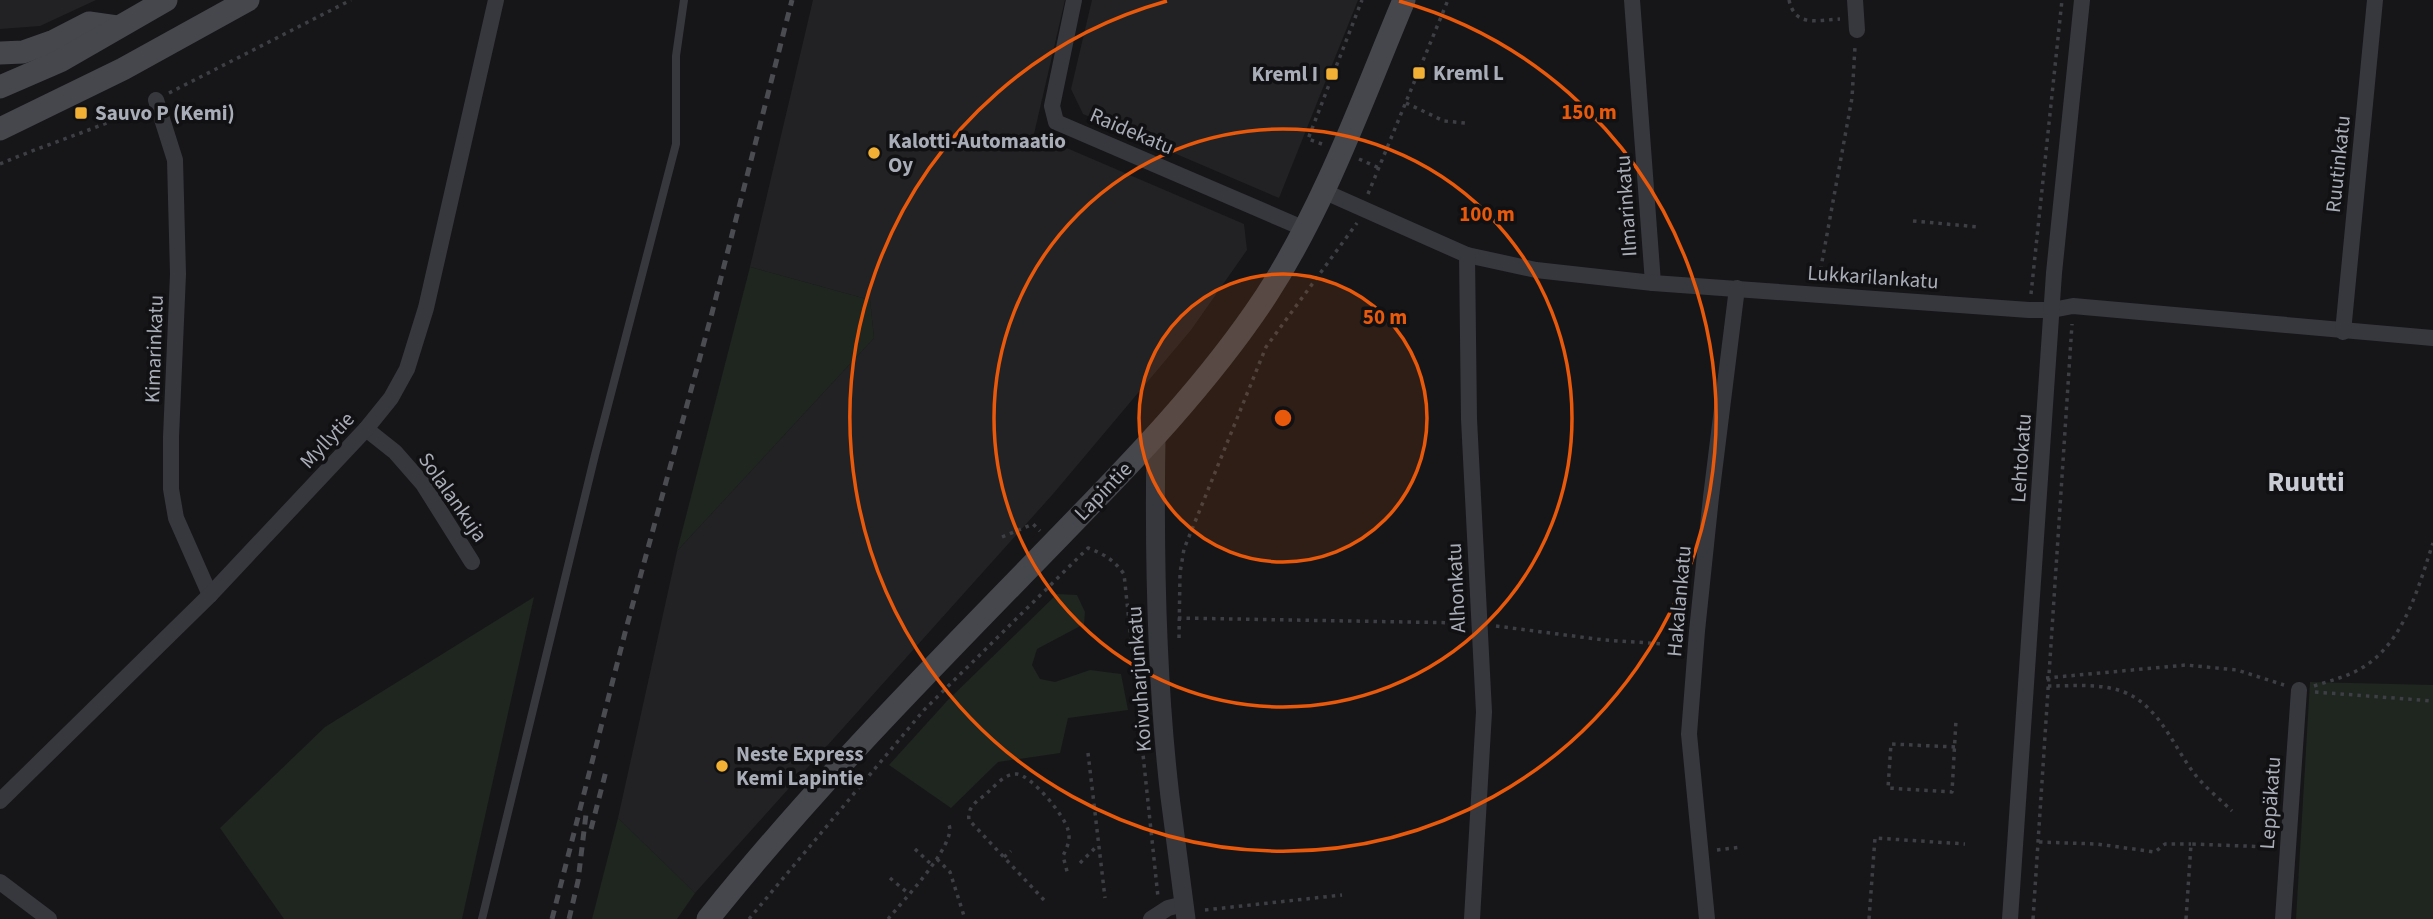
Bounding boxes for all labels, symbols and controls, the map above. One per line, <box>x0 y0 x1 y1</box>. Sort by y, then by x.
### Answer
place label: Kreml L <box>1433 58 1504 88</box>
place label: Kreml I <box>1252 59 1318 89</box>
marker: Kreml L <box>1411 65 1427 81</box>
marker: Kreml I <box>1324 66 1340 82</box>
text: 150 m <box>1561 97 1617 127</box>
place label: Sauvo P (Kemi) <box>95 98 235 128</box>
street label: Raidekatu <box>1085 100 1179 162</box>
marker: Sauvo P (Kemi) <box>73 105 89 121</box>
street label: Ruutinkatu <box>2318 114 2358 214</box>
place label: Kalotti-Automaatio Oy <box>888 126 1066 180</box>
marker: Kalotti-Automaatio Oy <box>866 145 882 161</box>
street label: Ilmarinkatu <box>1607 154 1645 258</box>
text: 100 m <box>1459 199 1515 229</box>
street label: Lukkarilankatu <box>1806 257 1940 297</box>
street label: Kimarinkatu <box>137 294 171 404</box>
text: 50 m <box>1363 302 1407 332</box>
street label: Myllytie <box>293 405 361 475</box>
centre of rings <box>1271 406 1295 430</box>
street label: Lehtokatu <box>2003 413 2039 503</box>
street label: Solalankuja <box>411 446 495 548</box>
street label: Lapintie <box>1067 455 1139 527</box>
district label: Ruutti <box>2267 462 2345 502</box>
street label: Alhonkatu <box>1439 542 1473 634</box>
street label: Hakalankatu <box>1659 544 1699 658</box>
street label: Koivuharjunkatu <box>1119 605 1159 753</box>
place label: Neste Express Kemi Lapintie <box>736 739 864 793</box>
street label: Leppäkatu <box>2252 756 2288 850</box>
marker: Neste Express Kemi Lapintie <box>714 758 730 774</box>

